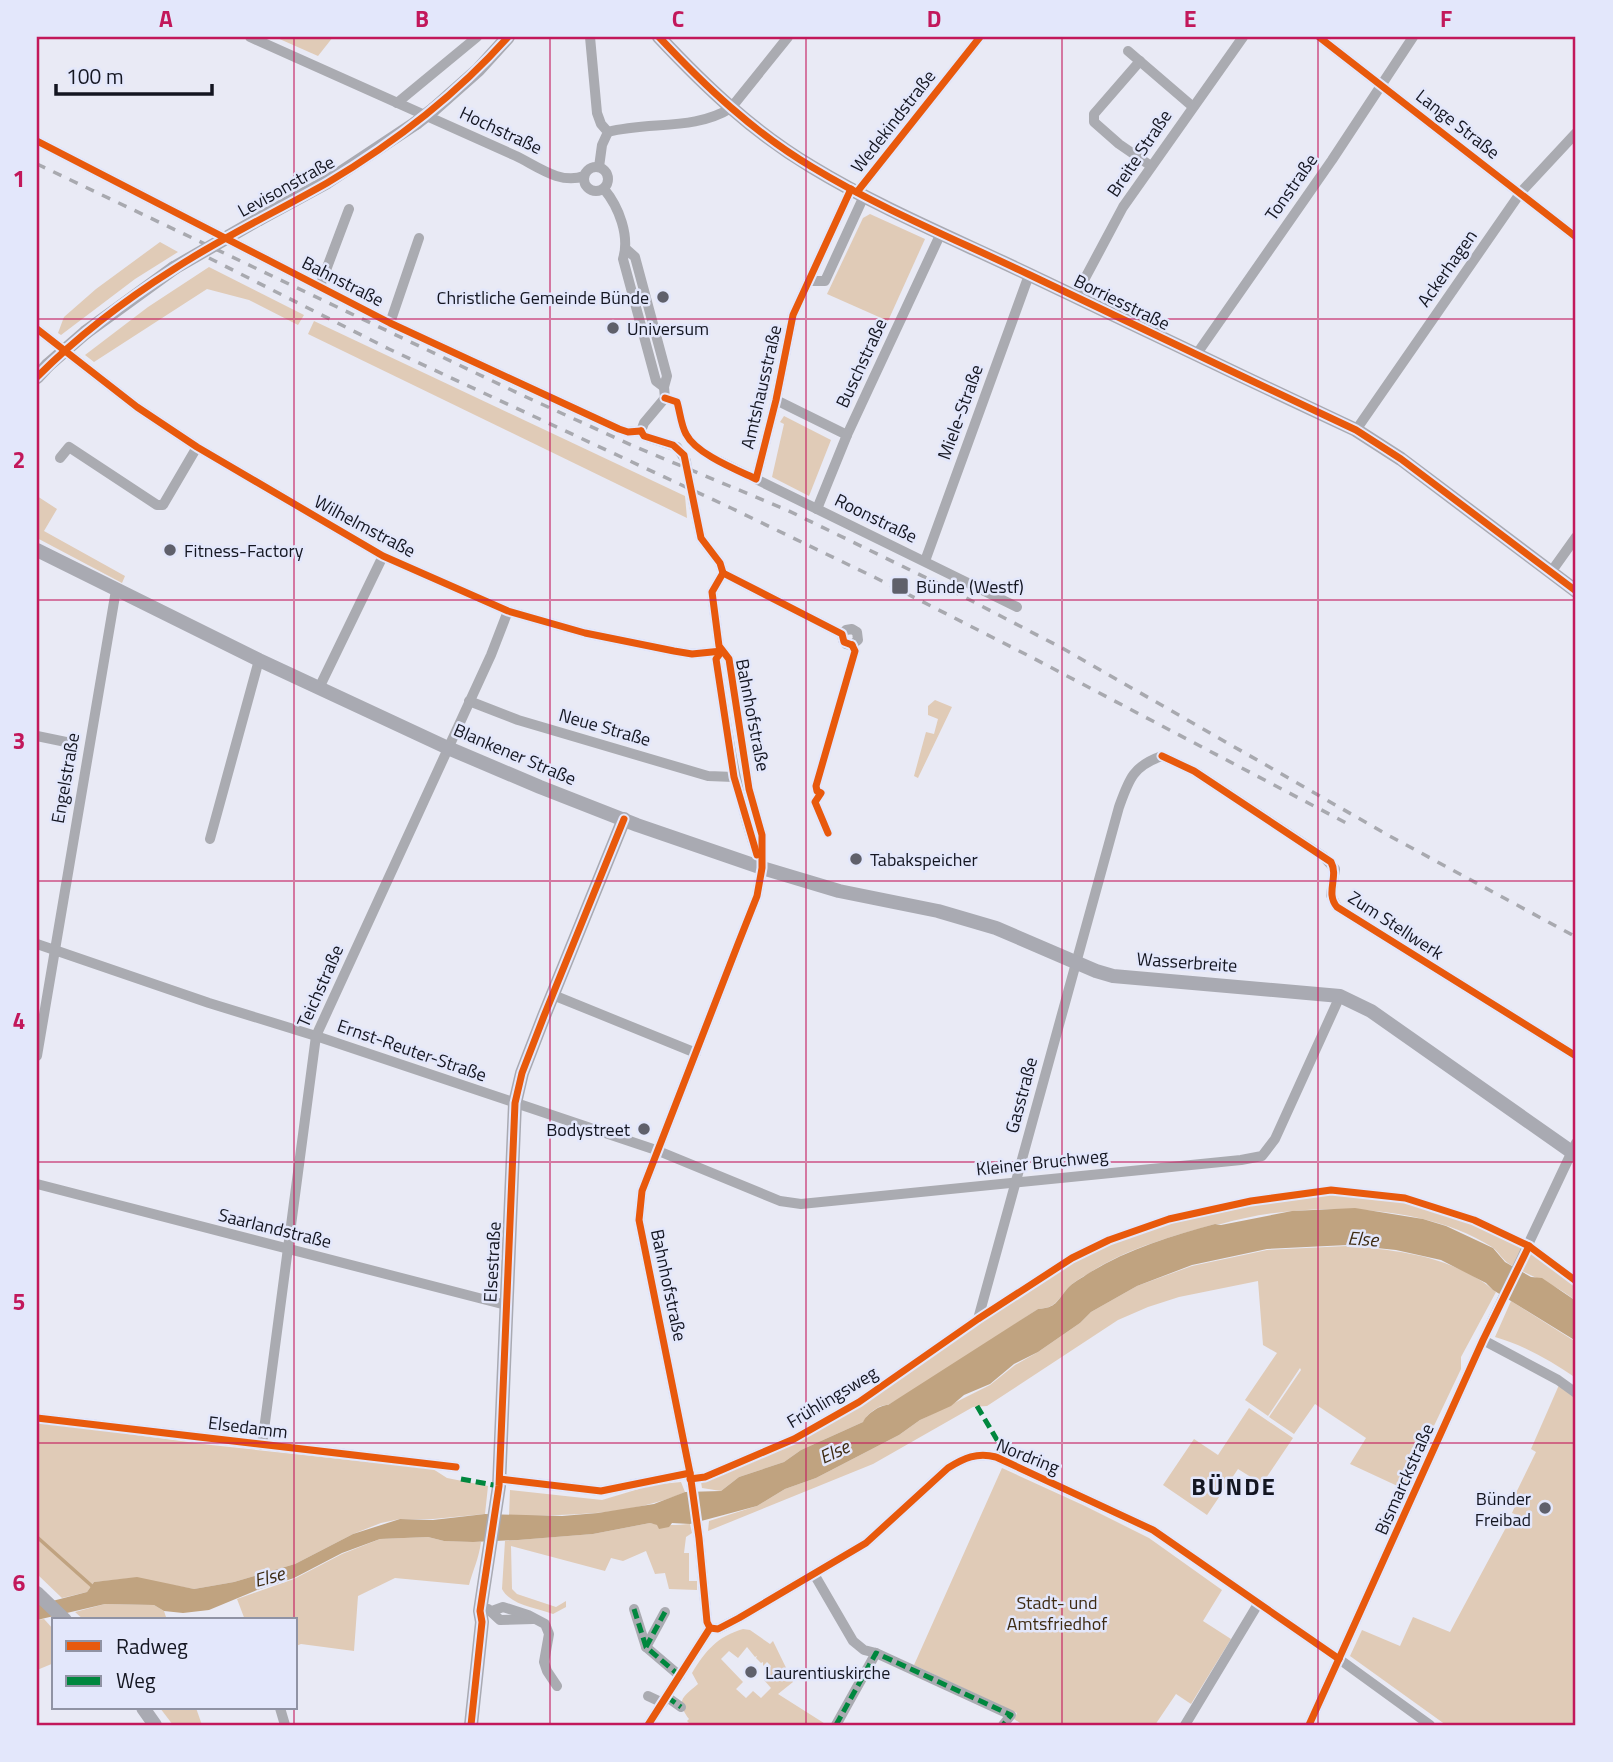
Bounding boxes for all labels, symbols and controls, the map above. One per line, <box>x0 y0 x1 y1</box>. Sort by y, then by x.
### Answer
text: A <box>159 1 173 36</box>
text: B <box>415 1 429 36</box>
text: C <box>672 1 684 36</box>
text: D <box>927 1 941 36</box>
text: E <box>1184 1 1196 36</box>
text: F <box>1440 1 1452 36</box>
scale bar <box>56 52 212 96</box>
text: 100 m <box>66 60 123 92</box>
street label: Wedekindstraße <box>844 64 942 178</box>
street label: Lange Straße <box>1410 83 1506 165</box>
street label: Hochstraße <box>455 99 547 161</box>
street label: Breite Straße <box>1100 104 1178 202</box>
street label: Levisonstraße <box>233 148 339 224</box>
street label: Tonstraße <box>1258 148 1324 226</box>
text: 1 <box>13 161 25 196</box>
street label: Ackerhagen <box>1410 224 1484 312</box>
street label: Bahnstraße <box>297 249 389 313</box>
street label: Borriesstraße <box>1069 267 1175 337</box>
place label: Christliche Gemeinde Bünde <box>437 284 649 311</box>
marker: Christliche Gemeinde Bünde <box>655 289 671 305</box>
street label: Buschstraße <box>829 314 893 412</box>
place label: Universum <box>627 315 709 342</box>
marker: Universum <box>605 320 621 336</box>
street label: Amtshausstraße <box>734 322 788 452</box>
street label: Miele-Straße <box>930 361 990 463</box>
text: 2 <box>13 442 25 477</box>
street label: Roonstraße <box>830 486 922 550</box>
street label: Wilhelmstraße <box>309 488 421 564</box>
place label: Fitness-Factory <box>184 537 304 564</box>
marker: Fitness-Factory <box>162 542 178 558</box>
place label: Bünde (Westf) <box>916 573 1024 600</box>
marker: Bünde (Westf) <box>890 576 910 596</box>
street label: Bahnhofstraße <box>729 657 777 773</box>
street label: Neue Straße <box>556 701 654 753</box>
street label: Blankener Straße <box>449 716 581 792</box>
text: 3 <box>13 723 25 758</box>
street label: Engelstraße <box>44 731 86 825</box>
place label: Tabakspeicher <box>870 846 978 873</box>
marker: Tabakspeicher <box>848 851 864 867</box>
street label: Zum Stellwerk <box>1343 884 1449 966</box>
street label: Teichstraße <box>290 940 350 1032</box>
street label: Wasserbreite <box>1136 945 1238 979</box>
text: 4 <box>13 1003 25 1038</box>
street label: Ernst-Reuter-Straße <box>334 1012 490 1088</box>
street label: Gasstraße <box>998 1054 1044 1136</box>
place label: Bodystreet <box>546 1116 631 1143</box>
marker: Bodystreet <box>636 1121 652 1137</box>
street label: Kleiner Bruchweg <box>975 1142 1109 1182</box>
street label: Saarlandstraße <box>216 1201 334 1255</box>
street label: Elsestraße <box>476 1221 508 1303</box>
water label: Else <box>1347 1222 1380 1254</box>
street label: Bahnhofstraße <box>644 1226 694 1344</box>
text: 5 <box>13 1284 25 1319</box>
street label: Frühlingsweg <box>781 1359 883 1435</box>
street label: Elsedamm <box>207 1409 289 1445</box>
street label: Bismarckstraße <box>1367 1419 1441 1539</box>
water label: Else <box>814 1431 855 1471</box>
street label: Nordring <box>992 1431 1064 1481</box>
district label: BÜNDE <box>1191 1468 1277 1504</box>
place label: Bünder Freibad <box>1475 1485 1531 1533</box>
marker: Bünder Freibad <box>1537 1500 1553 1516</box>
water label: Else <box>250 1558 289 1594</box>
text: 6 <box>13 1565 26 1600</box>
park label: Stadt- und Amtsfriedhof <box>1007 1589 1107 1637</box>
legend <box>52 1618 298 1710</box>
text: Radweg <box>116 1630 188 1662</box>
place label: Laurentiuskirche <box>765 1659 890 1686</box>
text: Weg <box>116 1664 156 1696</box>
marker: Laurentiuskirche <box>743 1664 759 1680</box>

